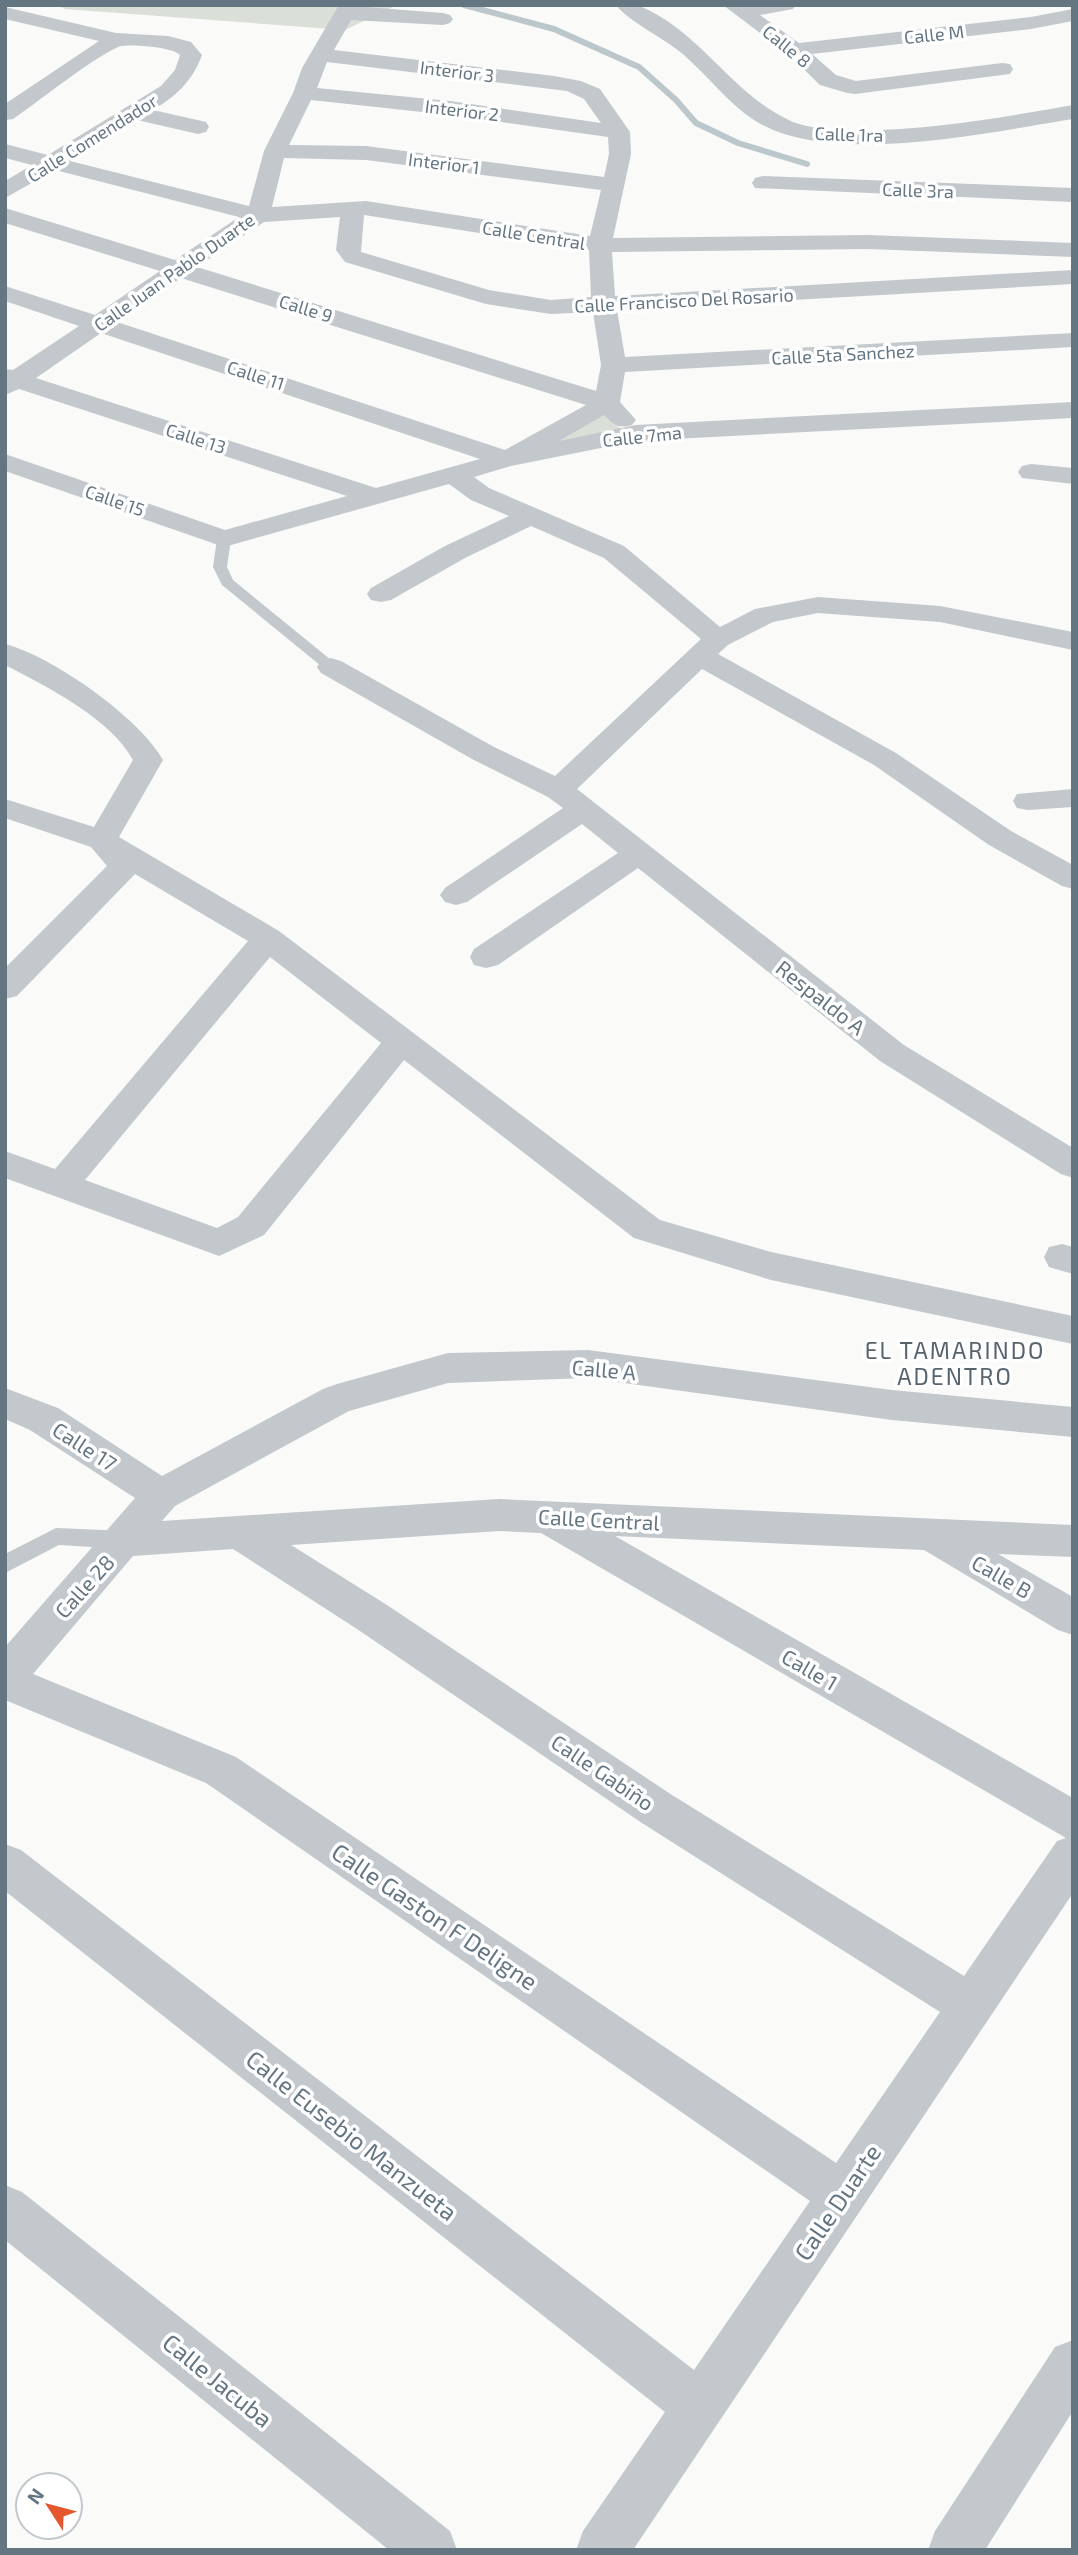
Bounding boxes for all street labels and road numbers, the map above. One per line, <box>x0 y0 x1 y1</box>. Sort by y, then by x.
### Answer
street label: Calle 8 <box>759 20 815 72</box>
street label: Calle M <box>903 20 965 48</box>
street label: Interior 3 <box>419 56 495 86</box>
street label: Calle Comendador <box>23 89 161 187</box>
street label: Interior 2 <box>424 95 500 125</box>
street label: Calle 1ra <box>814 122 884 146</box>
street label: Interior 1 <box>407 148 481 178</box>
street label: Calle 3ra <box>882 178 954 202</box>
street label: Calle Juan Pablo Duarte <box>89 208 259 336</box>
street label: Calle Central <box>481 216 588 254</box>
street label: Calle Francisco Del Rosario <box>574 283 794 317</box>
street label: Calle 9 <box>277 289 335 327</box>
street label: Calle 5ta Sanchez <box>771 339 915 369</box>
street label: Calle 11 <box>225 355 287 395</box>
street label: Calle 13 <box>163 418 229 458</box>
street label: Calle 7ma <box>601 421 683 451</box>
street label: Calle 15 <box>82 480 148 520</box>
street label: Respaldo A <box>772 955 870 1039</box>
street label: Calle A <box>571 1354 637 1384</box>
street label: Calle 17 <box>48 1416 122 1476</box>
street label: Calle Central <box>538 1503 661 1535</box>
street label: Calle 28 <box>49 1549 119 1623</box>
street label: Calle B <box>968 1549 1036 1603</box>
street label: Calle 1 <box>778 1643 842 1695</box>
street label: Calle Gabiño <box>547 1729 659 1815</box>
street label: Calle Gaston F Deligne <box>327 1836 543 1996</box>
street label: Calle Eusebio Manzueta <box>241 2044 463 2226</box>
street label: Calle Duarte <box>788 2138 886 2266</box>
street label: Calle Jacuba <box>157 2327 279 2433</box>

